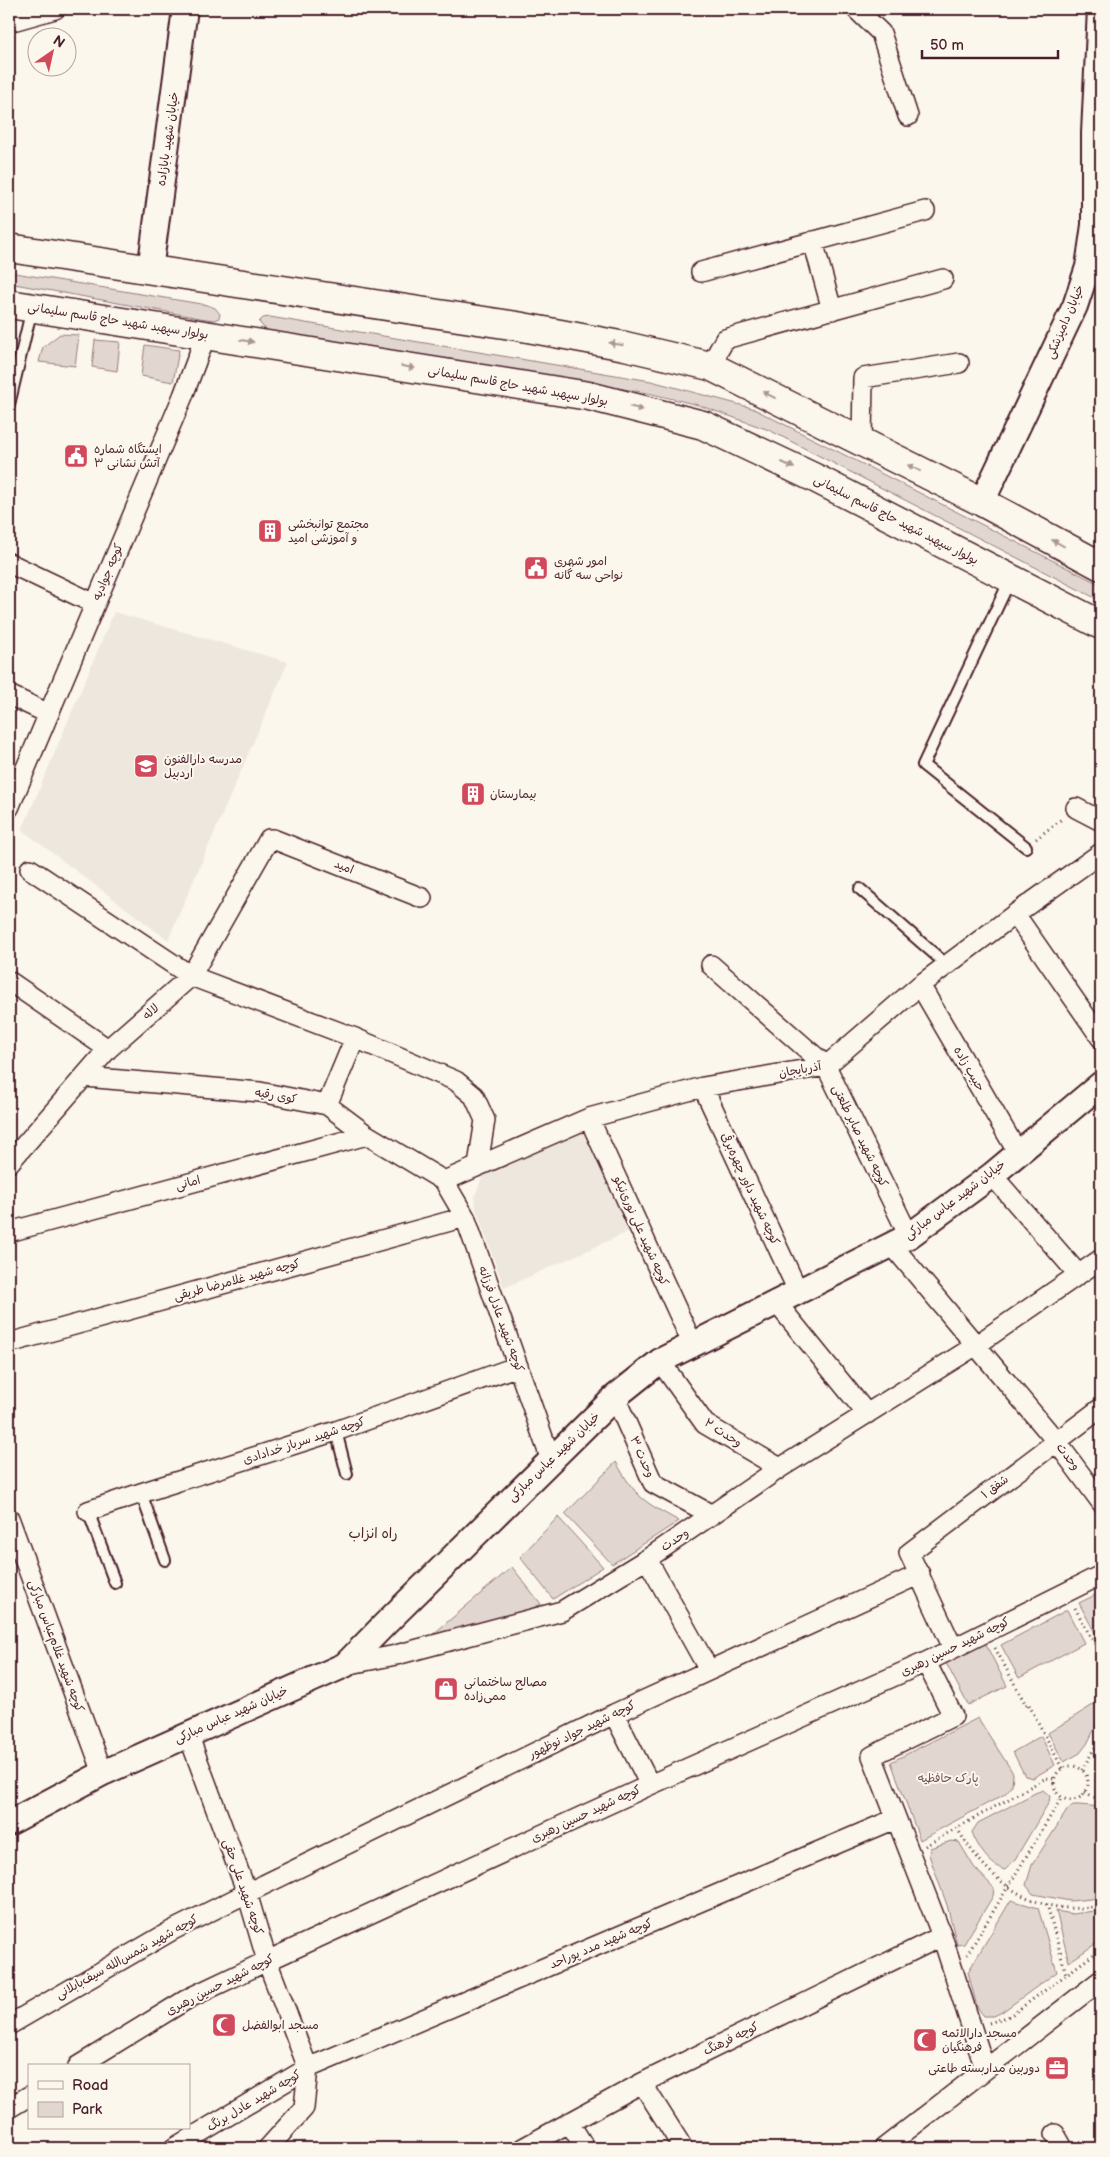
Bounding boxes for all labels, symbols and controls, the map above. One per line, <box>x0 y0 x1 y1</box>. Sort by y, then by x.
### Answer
north arrow <box>28 28 78 78</box>
scale bar <box>922 28 1059 60</box>
text: N <box>50 32 68 52</box>
text: 50 m <box>930 36 964 55</box>
street label: خیابان شهید بابازاده <box>154 91 182 187</box>
street label: خیابان دامپزشکی <box>1043 283 1087 361</box>
street label: بولوار سپهبد شهید حاج قاسم سلیمانی <box>26 299 209 344</box>
one-way arrow <box>239 338 255 346</box>
one-way arrow <box>607 340 623 348</box>
one-way arrow <box>400 363 416 371</box>
street label: بولوار سپهبد شهید حاج قاسم سلیمانی <box>427 363 609 410</box>
one-way arrow <box>761 391 776 400</box>
one-way arrow <box>629 404 644 412</box>
place label: ایستگاه شماره ۳ آتش نشانی <box>94 442 162 471</box>
public building icon: ایستگاه شماره ۳ آتش نشانی <box>63 443 89 469</box>
one-way arrow <box>780 461 795 469</box>
one-way arrow <box>907 464 921 472</box>
street label: بولوار سپهبد شهید حاج قاسم سلیمانی <box>811 472 981 569</box>
place label: مجتمع توانبخشی و آموزشی امید <box>288 517 369 546</box>
building icon: مجتمع توانبخشی و آموزشی امید <box>257 518 283 544</box>
one-way arrow <box>1051 539 1065 547</box>
street label: کوچه جوادیه <box>89 541 127 603</box>
place label: امور شهری نواحی سه گانه <box>554 554 624 583</box>
public building icon: امور شهری نواحی سه گانه <box>523 555 549 581</box>
place label: مدرسه دارالفنون اردبیل <box>164 752 242 781</box>
school or university icon: مدرسه دارالفنون اردبیل <box>133 753 159 779</box>
building icon: بیمارستان <box>460 781 486 807</box>
place label: بیمارستان <box>490 787 537 802</box>
street label: امید <box>332 856 356 878</box>
street label: لاله <box>140 1001 162 1023</box>
street label: حبیب زاده <box>950 1044 988 1094</box>
street label: آذربایجان <box>778 1059 823 1081</box>
street label: کوچه شهید صابر طلعتی <box>829 1082 891 1190</box>
street label: کوی رقیه <box>254 1085 298 1107</box>
street label: کوچه شهید داور چهره‌برقی <box>717 1130 783 1248</box>
street label: خیابان شهید عباس مبارکی <box>902 1157 1008 1243</box>
street label: امانی <box>174 1172 202 1193</box>
street label: کوچه شهید علی نوری‌نیکو <box>610 1173 672 1288</box>
street label: کوچه شهید غلامرضا طریقی <box>172 1256 302 1304</box>
street label: کوچه شهید عادل فرزانه <box>475 1264 527 1374</box>
street label: خیابان شهید عباس مبارکی <box>505 1409 603 1505</box>
street label: کوچه شهید سرباز خدادادی <box>241 1414 367 1468</box>
street label: وحدت ۲ <box>701 1415 745 1451</box>
street label: وحدت ۳ <box>626 1434 658 1480</box>
street label: وحدت <box>1053 1440 1083 1474</box>
street label: شفق ۱ <box>978 1472 1012 1502</box>
district label: راه انزاب <box>349 1525 397 1542</box>
street label: وحدت <box>658 1525 692 1555</box>
street label: کوچه شهید غلام‌عباس مبارکی <box>24 1578 87 1715</box>
street label: کوچه شهید حسین رهبری <box>898 1614 1012 1680</box>
place label: مصالح ساختمانی ممی‌زاده <box>464 1675 547 1704</box>
shop icon: مصالح ساختمانی ممی‌زاده <box>433 1676 459 1702</box>
street label: خیابان شهید عباس مبارکی <box>172 1683 290 1747</box>
street label: کوچه شهید جواد نوظهور <box>525 1698 638 1763</box>
park label: پارک حافظیه <box>918 1771 978 1786</box>
street label: کوچه شهید حسین رهبری <box>529 1782 643 1846</box>
street label: کوچه شهید علی حقی <box>220 1837 266 1937</box>
street label: کوچه شهید شمس‌الله سیف‌بابلانی <box>53 1912 201 2002</box>
street label: کوچه شهید مدد پوراحد <box>547 1916 655 1972</box>
street label: کوچه شهید حسین رهبری <box>163 1951 277 2019</box>
mosque icon: مسجد ابوالفضل <box>211 2012 237 2038</box>
place label: مسجد ابوالفضل <box>242 2018 319 2033</box>
street label: کوچه فرهنگ <box>701 2019 761 2059</box>
place label: مسجد دارالائمه فرهنگیان <box>942 2026 1017 2055</box>
mosque icon: مسجد دارالائمه فرهنگیان <box>912 2027 938 2053</box>
office icon: دوربین مداربسته طاعتی <box>1044 2055 1070 2081</box>
place label: دوربین مداربسته طاعتی <box>928 2061 1040 2076</box>
legend <box>28 2064 190 2130</box>
street label: کوچه شهید عادل برنگ <box>204 2067 304 2135</box>
text: Road <box>72 2076 108 2095</box>
text: Park <box>72 2100 103 2119</box>

